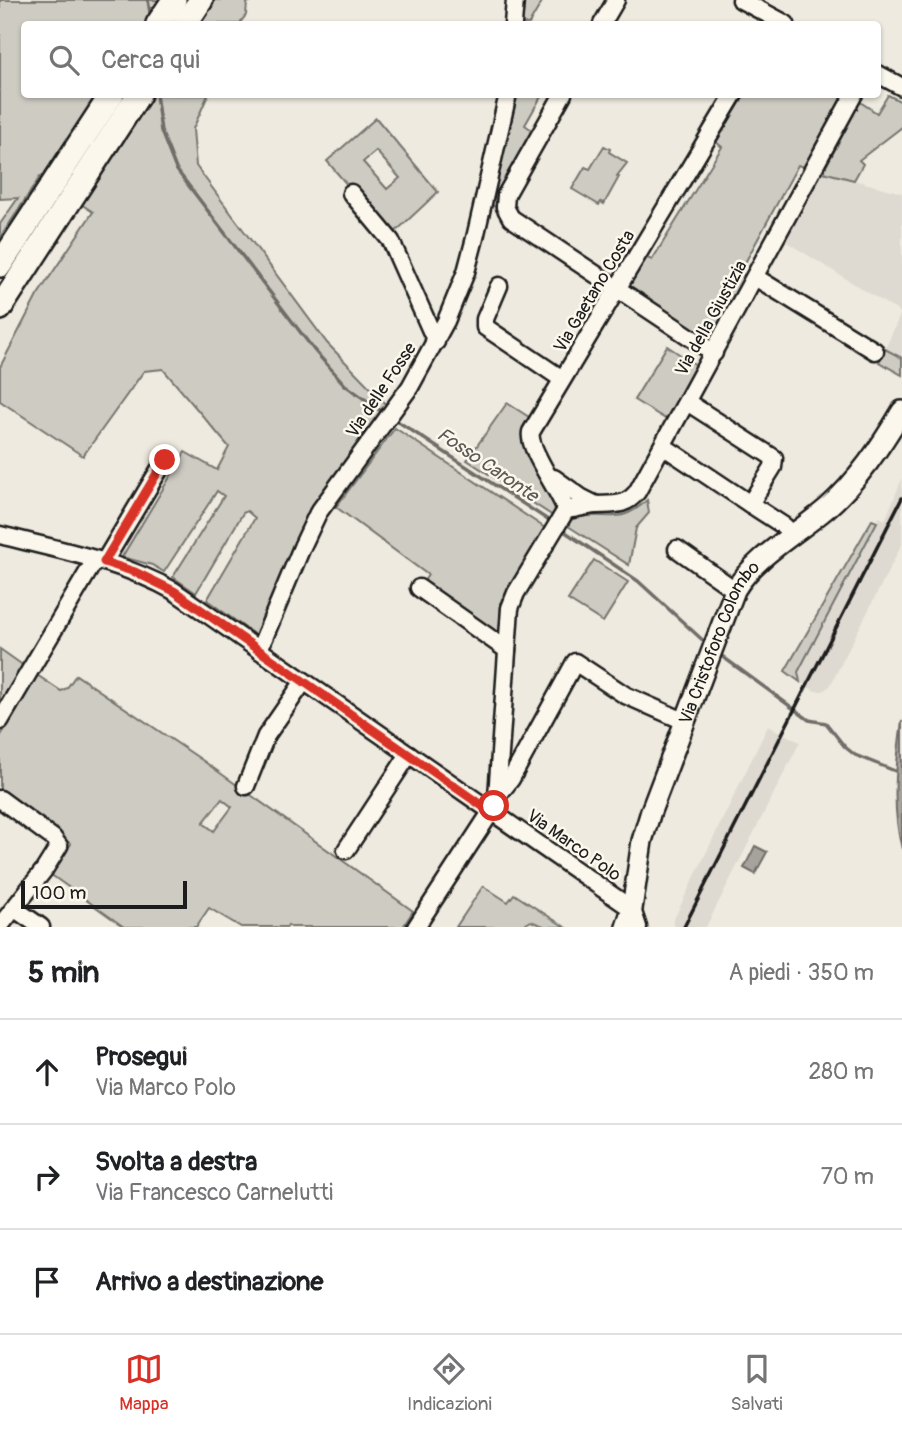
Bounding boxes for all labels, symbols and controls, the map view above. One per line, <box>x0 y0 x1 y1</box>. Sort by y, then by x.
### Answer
search box <box>21 21 881 98</box>
icon: search <box>45 41 83 79</box>
text: Cerca qui <box>101 44 200 76</box>
street label: Via Gaetano Costa <box>549 226 640 357</box>
street label: Via della Giustizia <box>670 256 753 380</box>
street label: Via delle Fosse <box>341 338 422 442</box>
water label: Fosso Caronte <box>432 422 544 508</box>
route end <box>149 444 180 475</box>
street label: Via Cristoforo Colombo <box>674 556 765 728</box>
route start <box>478 790 509 821</box>
street label: Via Marco Polo <box>522 804 626 887</box>
scale bar <box>21 878 187 910</box>
text: 100 m <box>32 881 86 905</box>
text: 5 min <box>28 954 99 991</box>
text: A piedi · 350 m <box>729 958 874 987</box>
text: Prosegui <box>95 1041 187 1073</box>
icon: ahead <box>28 1053 66 1091</box>
text: 280 m <box>808 1057 874 1086</box>
text: Via Marco Polo <box>95 1073 236 1102</box>
text: Svolta a destra <box>95 1146 257 1178</box>
icon: right <box>28 1158 66 1196</box>
text: 70 m <box>821 1162 874 1191</box>
text: Via Francesco Carnelutti <box>95 1178 333 1207</box>
icon: arrive <box>28 1263 66 1301</box>
text: Arrivo a destinazione <box>95 1266 323 1298</box>
tab: Mappa <box>119 1350 169 1416</box>
tab: Indicazioni <box>407 1350 492 1416</box>
tab: Salvati <box>730 1350 783 1416</box>

